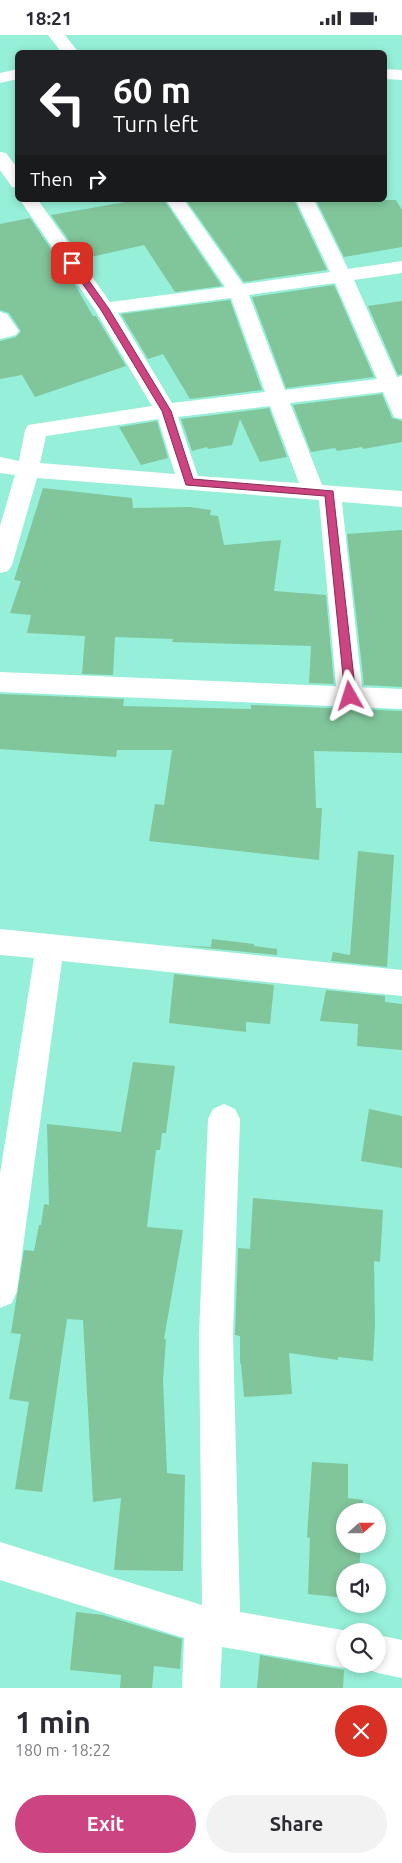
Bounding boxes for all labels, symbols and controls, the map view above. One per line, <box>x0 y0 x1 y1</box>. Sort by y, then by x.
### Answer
text: 18:21 <box>25 7 73 29</box>
icon: left <box>30 70 95 135</box>
text: 60 m <box>113 70 191 110</box>
text: Turn left <box>113 111 198 136</box>
icon: right <box>83 165 111 193</box>
text: Then <box>30 168 73 190</box>
pin <box>51 242 93 284</box>
icon: arrive <box>58 249 86 277</box>
position arrow <box>323 669 375 721</box>
north arrow <box>336 1503 386 1553</box>
map controls <box>336 1503 386 1673</box>
button: sound <box>336 1563 386 1613</box>
button: search <box>336 1623 386 1673</box>
text: 1 min <box>15 1705 91 1739</box>
button: close <box>335 1705 387 1757</box>
text: 180 m · 18:22 <box>15 1741 111 1759</box>
button: Exit <box>15 1795 196 1853</box>
button: Share <box>206 1795 387 1853</box>

